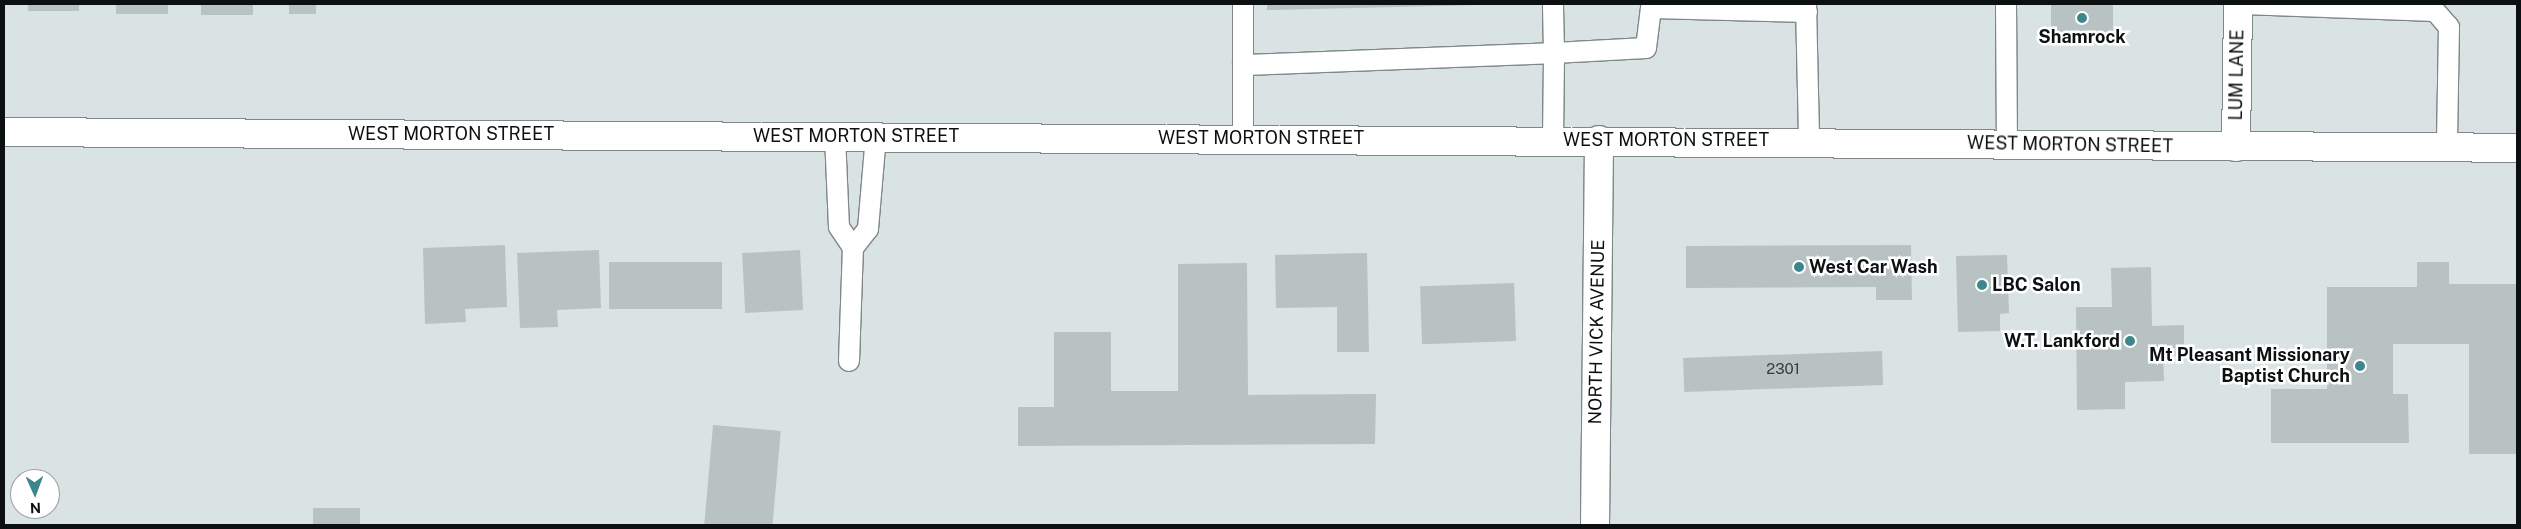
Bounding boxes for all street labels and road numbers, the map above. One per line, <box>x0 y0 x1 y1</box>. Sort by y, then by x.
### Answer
street label: LUM LANE <box>2225 29 2249 121</box>
street label: WEST MORTON STREET <box>348 123 554 145</box>
street label: WEST MORTON STREET <box>753 125 959 147</box>
street label: WEST MORTON STREET <box>1158 127 1364 149</box>
street label: WEST MORTON STREET <box>1563 129 1769 151</box>
street label: WEST MORTON STREET <box>1967 132 2173 158</box>
street label: NORTH VICK AVENUE <box>1585 239 1609 425</box>

